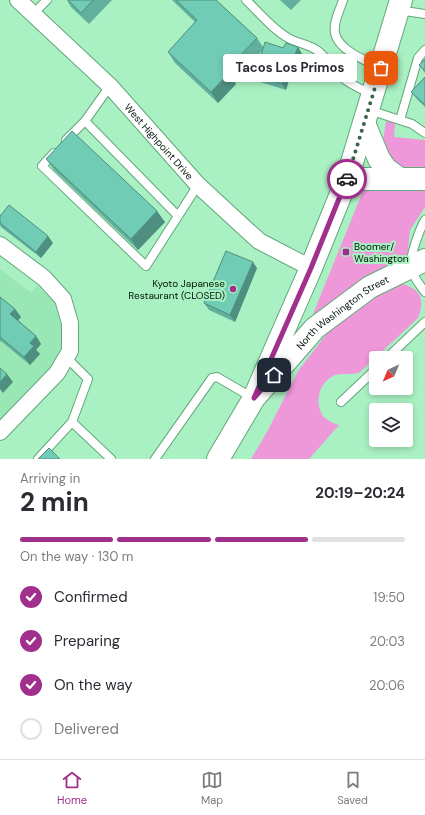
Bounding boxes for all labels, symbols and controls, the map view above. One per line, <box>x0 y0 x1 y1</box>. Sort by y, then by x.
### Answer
pin <box>364 51 398 85</box>
callout: Tacos Los Primos <box>223 54 357 82</box>
icon: bag <box>370 57 392 79</box>
text: Tacos Los Primos <box>236 59 344 76</box>
street label: West Highpoint Drive <box>122 101 197 182</box>
courier <box>327 159 367 199</box>
icon: car <box>336 168 358 190</box>
place label: Boomer/ Washington <box>354 240 409 265</box>
marker: Boomer/ Washington <box>341 247 351 257</box>
street label: North Washington Street <box>293 272 391 352</box>
place label: Kyoto Japanese Restaurant (CLOSED) <box>128 277 225 302</box>
marker: Kyoto Japanese Restaurant (CLOSED) <box>228 284 238 294</box>
north arrow <box>369 351 413 395</box>
map controls <box>369 351 413 447</box>
pin <box>257 358 291 392</box>
icon: home <box>263 364 285 386</box>
button: layers <box>369 403 413 447</box>
text: Arriving in <box>20 470 80 487</box>
text: 20:19–20:24 <box>315 483 405 503</box>
text: 2 min <box>20 485 89 519</box>
text: On the way · 130 m <box>20 548 133 565</box>
icon: check <box>20 586 42 608</box>
text: Confirmed <box>54 587 128 607</box>
text: 19:50 <box>373 589 405 606</box>
icon: check <box>20 630 42 652</box>
text: Preparing <box>54 631 120 651</box>
text: 20:03 <box>370 633 405 650</box>
icon: check <box>20 674 42 696</box>
text: On the way <box>54 675 133 695</box>
text: 20:06 <box>369 677 405 694</box>
text: Delivered <box>54 719 119 739</box>
tab: Home <box>57 769 87 807</box>
tab: Map <box>201 769 223 807</box>
tab: Saved <box>337 769 368 807</box>

